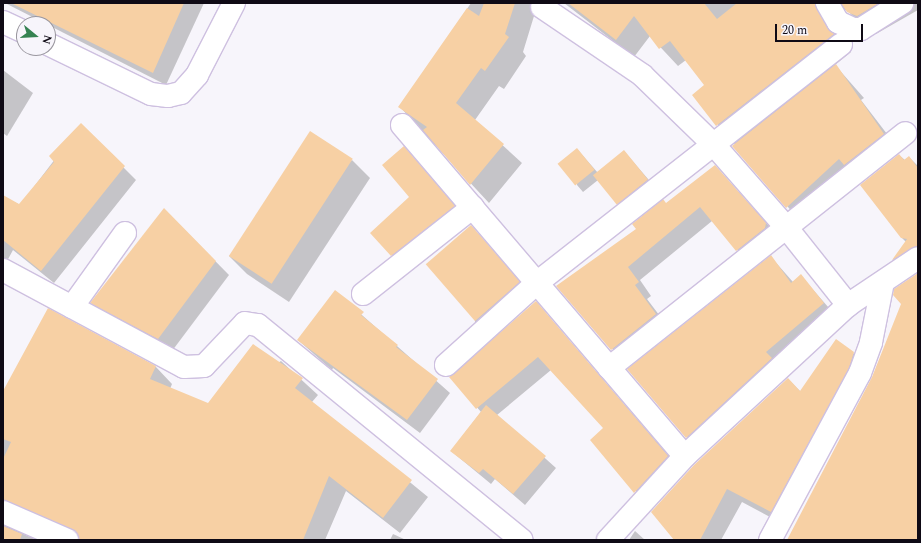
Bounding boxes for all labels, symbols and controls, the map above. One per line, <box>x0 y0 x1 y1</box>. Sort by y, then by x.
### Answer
north arrow <box>16 16 56 56</box>
scale bar <box>777 16 865 42</box>
text: 20 m <box>782 21 807 40</box>
text: N <box>37 33 56 46</box>

